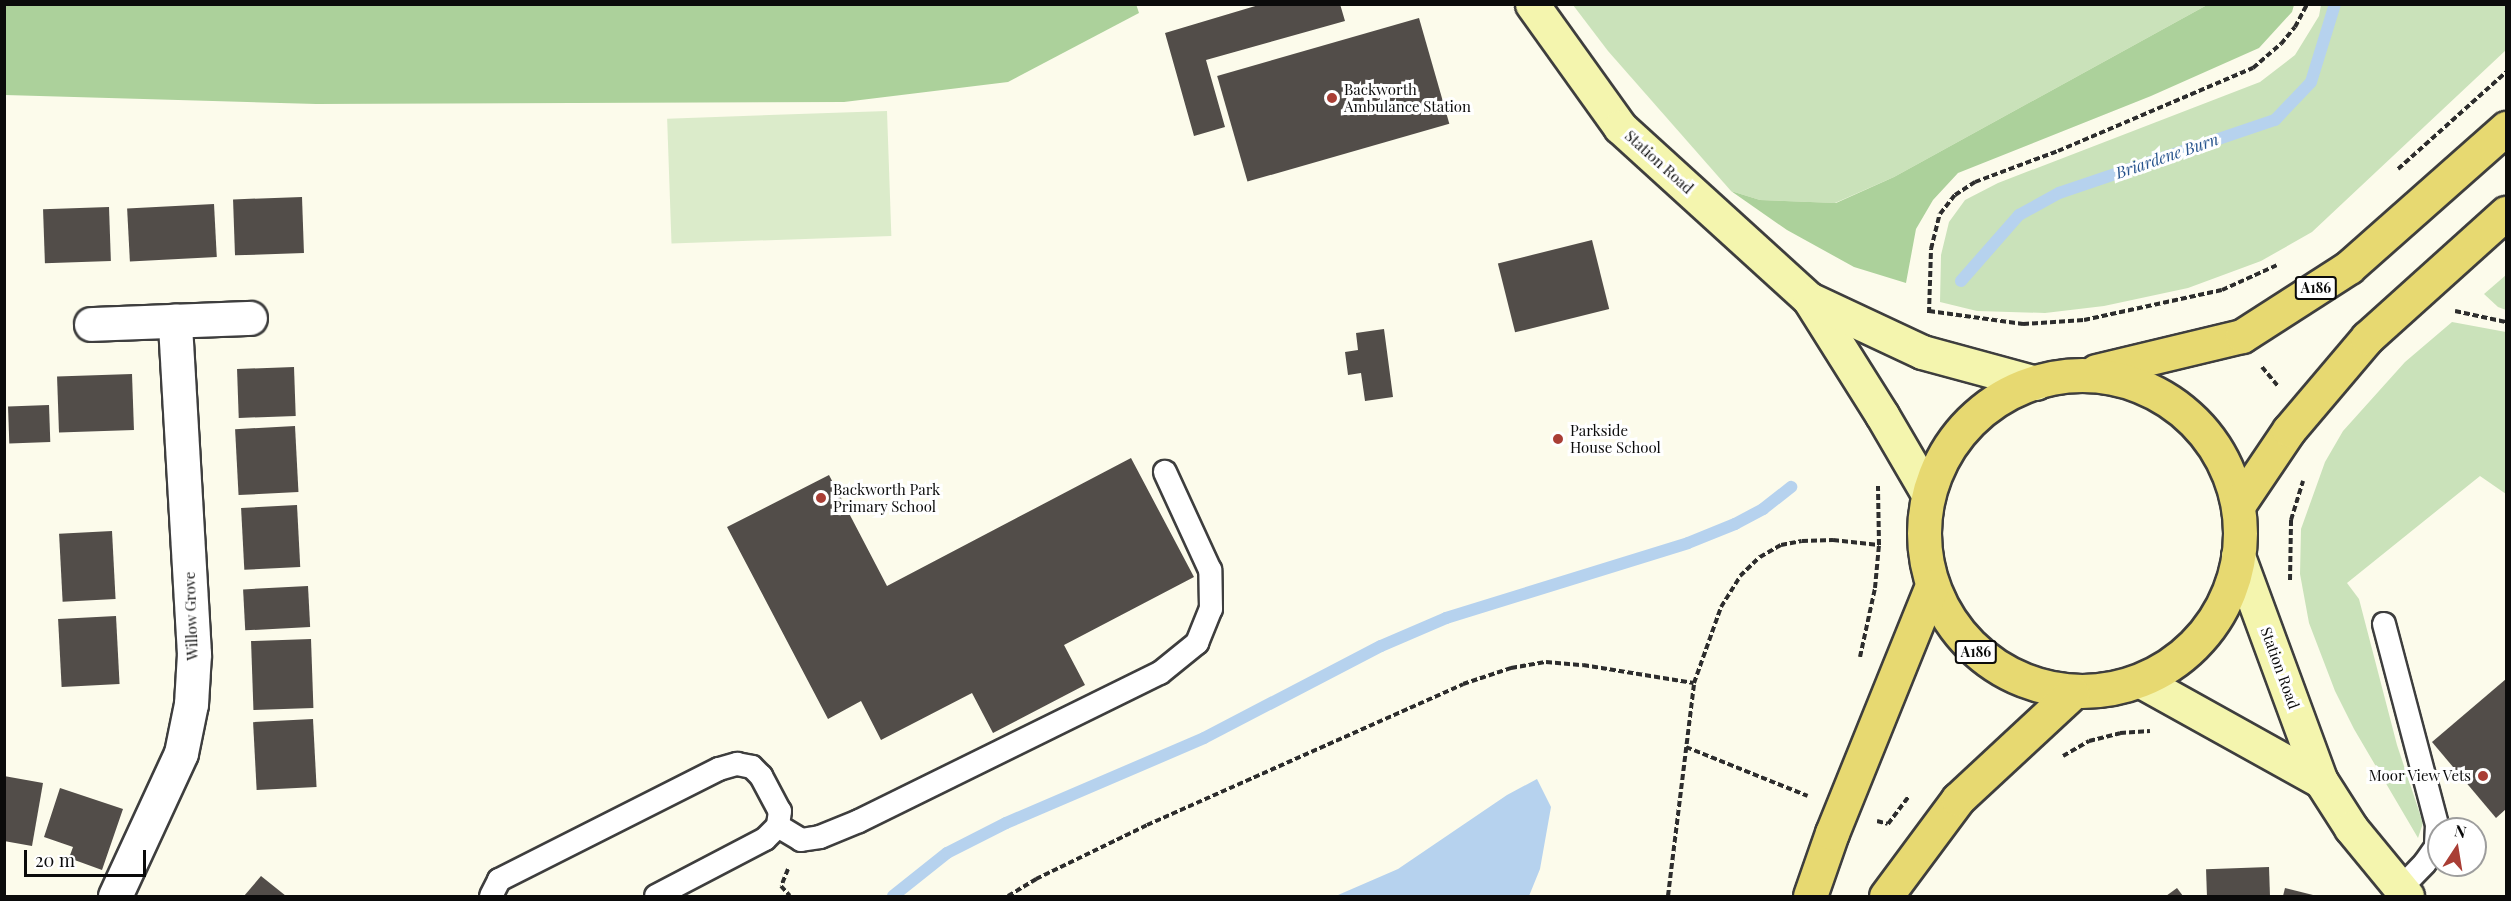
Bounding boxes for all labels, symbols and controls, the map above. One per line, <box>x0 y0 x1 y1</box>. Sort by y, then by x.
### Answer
place label: Backworth Ambulance Station <box>1344 80 1471 115</box>
marker: Backworth Ambulance Station <box>1325 91 1339 105</box>
street label: Station Road <box>1621 127 1697 197</box>
water label: Briardene Burn <box>2113 129 2221 183</box>
road number: A186 <box>2294 277 2338 299</box>
place label: Parkside House School <box>1570 421 1661 456</box>
marker: Parkside House School <box>1551 432 1565 446</box>
place label: Backworth Park Primary School <box>833 480 940 515</box>
marker: Backworth Park Primary School <box>814 491 828 505</box>
street label: Willow Grove <box>180 571 202 661</box>
street label: Station Road <box>2257 625 2303 711</box>
road number: A186 <box>1954 641 1998 663</box>
place label: Moor View Vets <box>2367 767 2471 785</box>
marker: Moor View Vets <box>2476 769 2490 783</box>
north arrow <box>2427 817 2487 877</box>
text: N <box>2453 819 2468 842</box>
scale bar <box>27 838 148 876</box>
text: 20 m <box>35 848 75 872</box>

